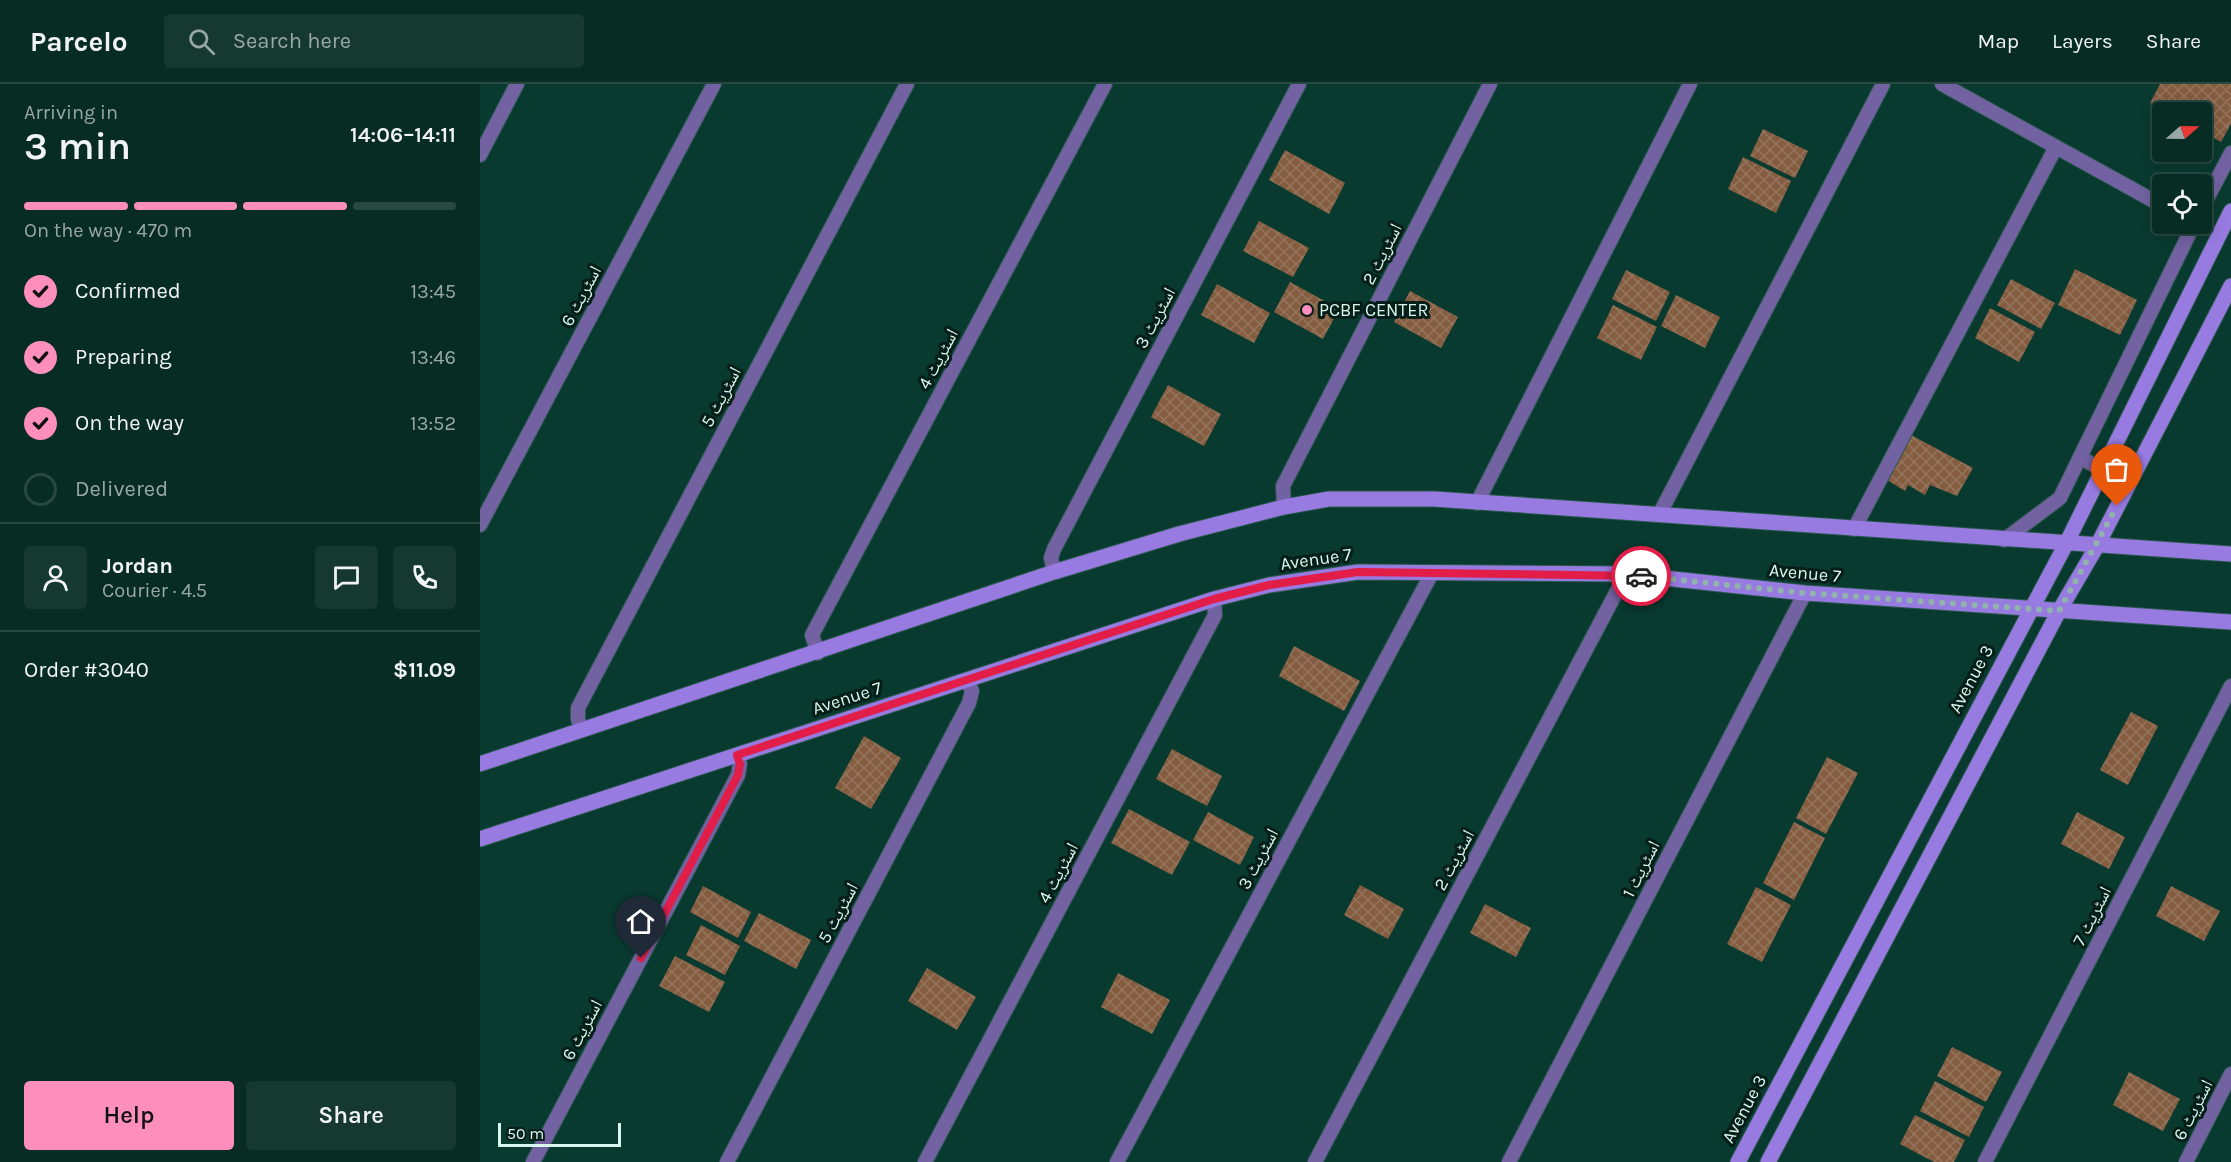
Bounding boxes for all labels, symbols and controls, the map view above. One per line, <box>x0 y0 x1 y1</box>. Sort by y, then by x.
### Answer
search box <box>164 14 584 68</box>
text: Parcelo <box>30 25 128 58</box>
icon: search <box>185 25 218 58</box>
text: Search here <box>233 28 351 54</box>
text: Map <box>1977 29 2019 53</box>
text: Layers <box>2052 29 2113 53</box>
text: Share <box>2146 29 2201 53</box>
text: Arriving in <box>24 101 118 124</box>
north arrow <box>2152 102 2212 162</box>
map controls <box>2152 102 2212 234</box>
text: 14:06–14:11 <box>350 122 456 148</box>
text: 3 min <box>24 123 131 169</box>
button: locate <box>2152 174 2212 234</box>
text: On the way · 470 m <box>24 219 192 242</box>
street label: اسٹریٹ 2 <box>1357 220 1407 288</box>
street label: اسٹریٹ 6 <box>556 262 606 330</box>
icon: check <box>24 275 57 308</box>
text: Confirmed <box>75 278 181 304</box>
text: 13:45 <box>411 280 456 303</box>
street label: اسٹریٹ 3 <box>1130 284 1180 352</box>
place label: PCBF CENTER <box>1319 299 1429 321</box>
marker: PCBF CENTER <box>1300 303 1314 317</box>
street label: اسٹریٹ 4 <box>913 325 963 393</box>
icon: check <box>24 341 57 374</box>
text: Preparing <box>75 344 172 370</box>
text: 13:46 <box>410 346 456 369</box>
street label: اسٹریٹ 5 <box>696 363 746 431</box>
icon: check <box>24 407 57 440</box>
text: On the way <box>75 410 184 436</box>
text: 13:52 <box>410 412 456 435</box>
pin <box>2091 444 2142 506</box>
icon: bag <box>2100 453 2133 486</box>
text: Delivered <box>75 476 168 502</box>
street label: Avenue 7 <box>1279 543 1354 575</box>
button: person <box>24 546 87 609</box>
button: chat <box>315 546 378 609</box>
button: phone <box>393 546 456 609</box>
courier <box>1611 546 1671 606</box>
text: Jordan <box>102 553 173 579</box>
street label: Avenue 7 <box>1768 559 1842 587</box>
icon: car <box>1625 560 1658 593</box>
text: Courier · 4.5 <box>102 579 207 602</box>
street label: Avenue 3 <box>1944 641 1998 717</box>
text: Order #3040 <box>24 657 149 683</box>
text: $11.09 <box>393 657 456 683</box>
street label: Avenue 7 <box>809 676 885 720</box>
street label: اسٹریٹ 3 <box>1233 825 1283 893</box>
street label: اسٹریٹ 2 <box>1429 826 1479 894</box>
street label: اسٹریٹ 1 <box>1617 837 1665 901</box>
street label: اسٹریٹ 4 <box>1033 839 1083 907</box>
street label: اسٹریٹ 5 <box>813 879 863 947</box>
street label: اسٹریٹ 7 <box>2068 883 2116 949</box>
pin <box>615 896 666 958</box>
icon: home <box>624 905 657 938</box>
street label: اسٹریٹ 6 <box>557 996 607 1064</box>
street label: Avenue 3 <box>1717 1071 1771 1147</box>
street label: اسٹریٹ 6 <box>2168 1076 2218 1144</box>
button: Help <box>24 1081 234 1150</box>
button: Share <box>246 1081 456 1150</box>
scale bar <box>498 1120 621 1148</box>
text: 50 m <box>507 1124 544 1143</box>

